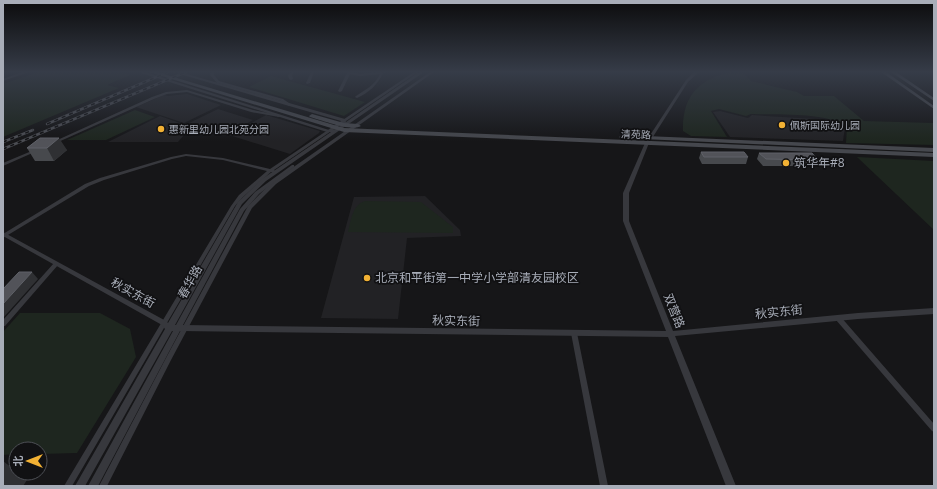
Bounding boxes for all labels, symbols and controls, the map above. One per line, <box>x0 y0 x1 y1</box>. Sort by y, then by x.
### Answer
place label: 佩斯国际幼儿园 <box>790 118 860 132</box>
marker: 佩斯国际幼儿园 <box>777 120 787 130</box>
place label: 惠新里幼儿园北苑分园 <box>169 122 269 136</box>
marker: 惠新里幼儿园北苑分园 <box>156 124 166 134</box>
street label: 清苑路 <box>621 126 651 142</box>
place label: 筑华年#8 <box>794 154 845 171</box>
marker: 筑华年#8 <box>781 158 791 168</box>
street label: 春华路 <box>173 262 206 302</box>
place label: 北京和平街第一中学小学部清友园校区 <box>375 269 579 286</box>
street label: 秋实东街 <box>108 273 158 312</box>
marker: 北京和平街第一中学小学部清友园校区 <box>362 273 372 283</box>
street label: 双营路 <box>660 291 689 331</box>
street label: 秋实东街 <box>754 301 804 322</box>
street label: 秋实东街 <box>432 312 480 329</box>
north arrow <box>8 441 48 481</box>
text: 北 <box>10 456 25 467</box>

